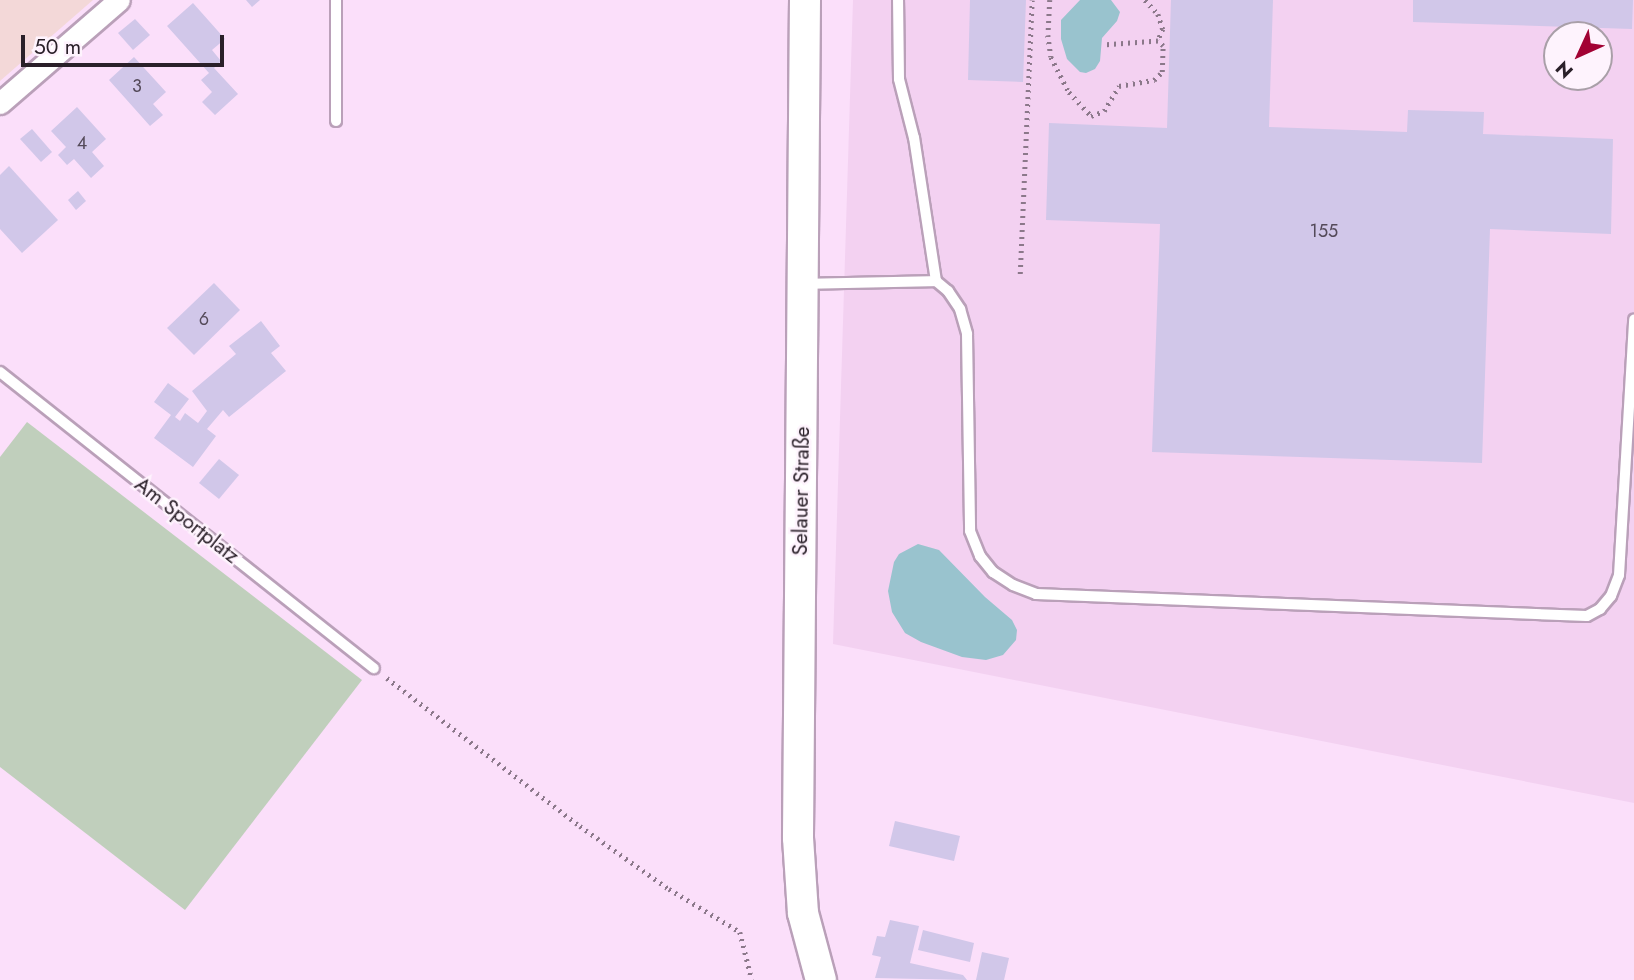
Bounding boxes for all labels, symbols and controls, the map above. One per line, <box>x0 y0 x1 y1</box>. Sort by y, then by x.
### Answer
scale bar <box>24 21 228 65</box>
north arrow <box>1543 21 1613 91</box>
text: 50 m <box>34 32 81 62</box>
text: N <box>1549 55 1579 85</box>
house number: 3 <box>132 75 142 97</box>
house number: 4 <box>77 132 87 154</box>
house number: 155 <box>1310 220 1338 242</box>
house number: 6 <box>199 308 209 330</box>
street label: Selauer Straße <box>787 426 815 556</box>
street label: Am Sportplatz <box>130 471 244 569</box>

